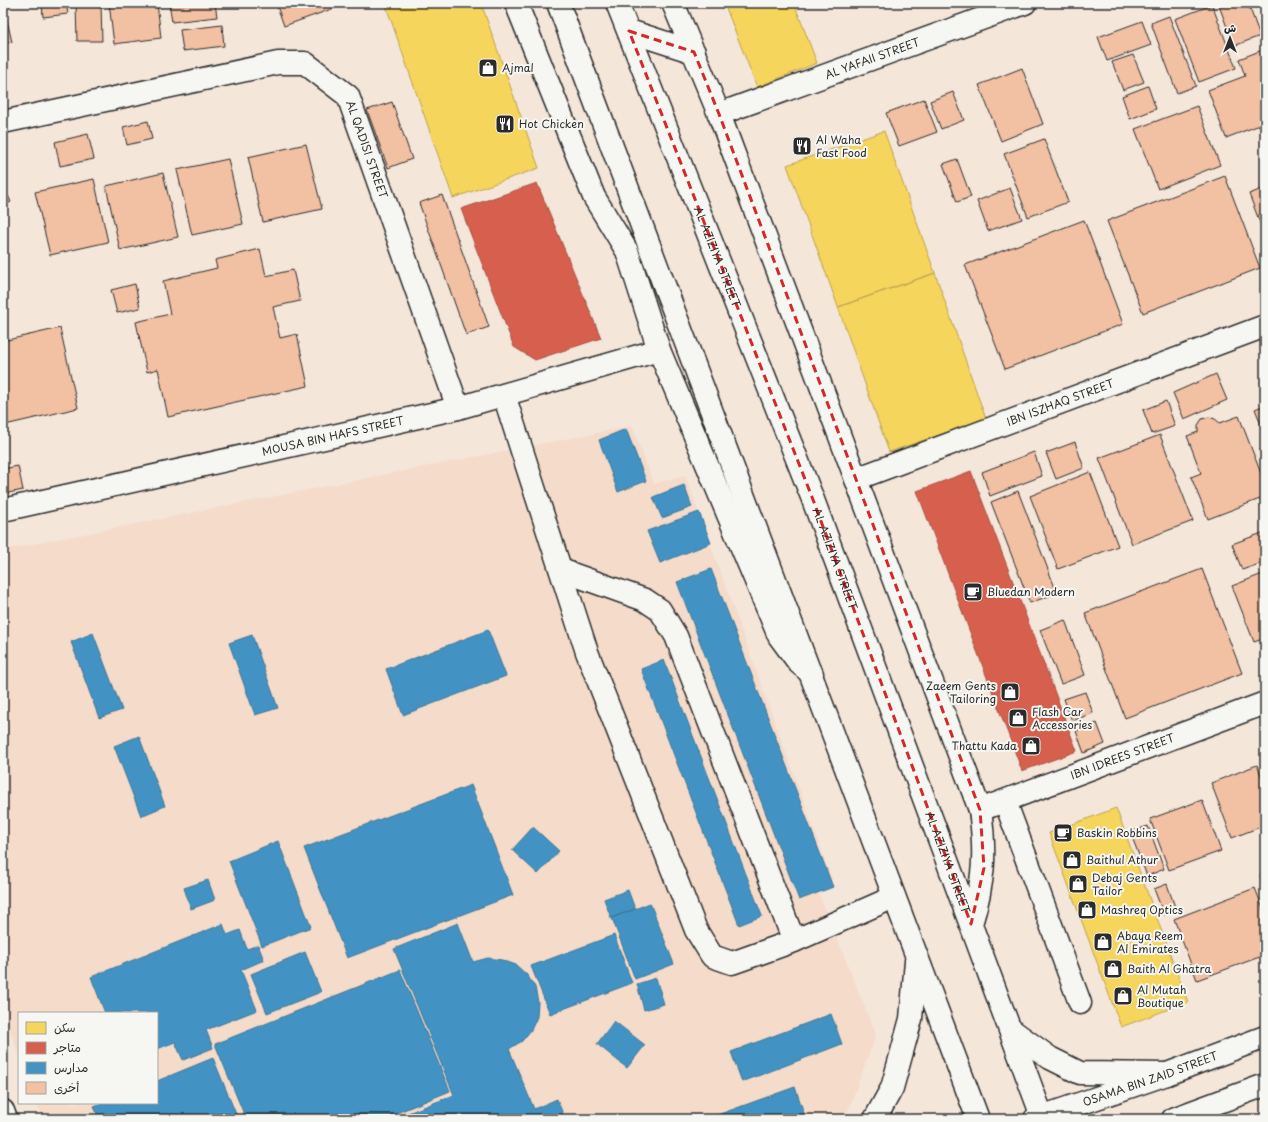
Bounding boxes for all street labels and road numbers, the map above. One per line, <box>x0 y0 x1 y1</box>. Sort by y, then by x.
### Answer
street label: AL YAFAII STREET <box>822 33 922 83</box>
street label: AL QADISI STREET <box>342 98 392 201</box>
street label: AL AZIZIYA STREET <box>690 204 745 310</box>
street label: IBN ISZHAQ STREET <box>1004 374 1117 430</box>
street label: MOUSA BIN HAFS STREET <box>260 411 406 460</box>
street label: AL AZIZIYA STREET <box>809 505 862 612</box>
street label: IBN IDREES STREET <box>1068 729 1177 783</box>
street label: AL AZIZIYA STREET <box>922 809 975 916</box>
street label: OSAMA BIN ZAID STREET <box>1080 1046 1221 1110</box>

